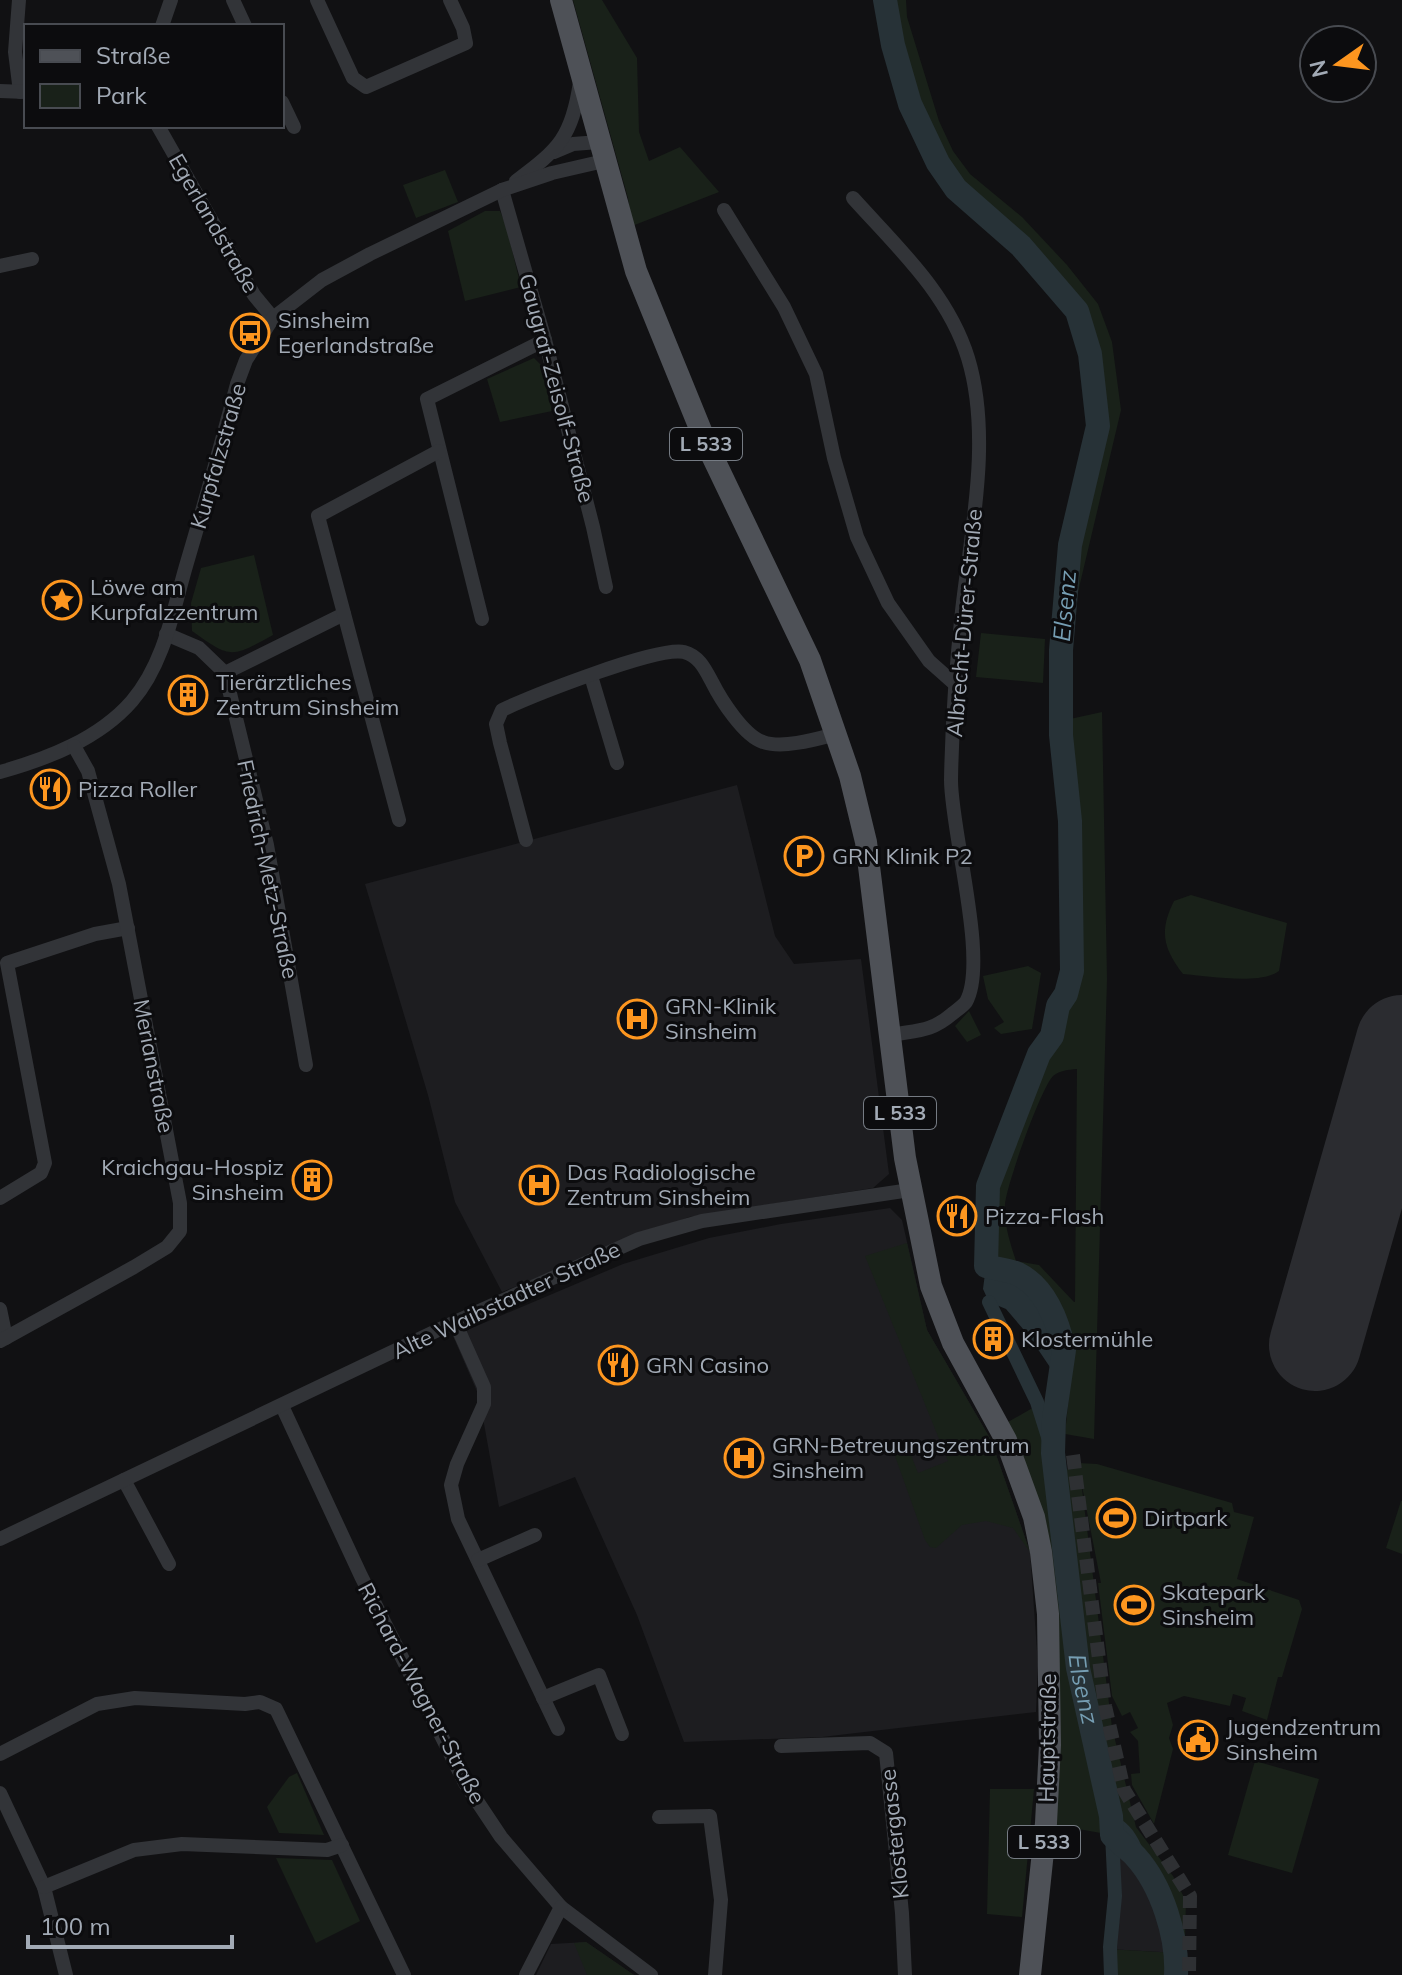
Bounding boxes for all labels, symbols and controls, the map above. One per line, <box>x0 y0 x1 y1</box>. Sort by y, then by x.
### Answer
legend <box>24 24 284 128</box>
north arrow <box>1298 24 1378 104</box>
text: Straße <box>96 40 171 70</box>
text: N <box>1303 57 1334 80</box>
text: Park <box>96 80 147 110</box>
street label: Egerlandstraße <box>163 148 265 298</box>
street label: Gaugraf-Zeisolf-Straße <box>513 270 601 506</box>
place label: Sinsheim Egerlandstraße <box>278 306 434 359</box>
bus stop icon: Sinsheim Egerlandstraße <box>229 312 271 354</box>
street label: Kurpfalzstraße <box>184 380 252 532</box>
road number: L 533 <box>670 428 742 460</box>
street label: Albrecht-Dürer-Straße <box>940 508 988 738</box>
water label: Elsenz <box>1046 569 1082 643</box>
place label: Löwe am Kurpfalzzentrum <box>90 573 258 626</box>
place icon: Löwe am Kurpfalzzentrum <box>41 579 83 621</box>
place label: Tierärztliches Zentrum Sinsheim <box>216 668 399 721</box>
building icon: Tierärztliches Zentrum Sinsheim <box>167 674 209 716</box>
street label: Friedrich-Metz-Straße <box>231 757 305 981</box>
restaurant icon: Pizza Roller <box>29 768 71 810</box>
place label: Pizza Roller <box>78 775 197 803</box>
parking icon: GRN Klinik P2 <box>783 835 825 877</box>
place label: GRN Klinik P2 <box>832 842 973 870</box>
place label: GRN-Klinik Sinsheim <box>665 992 777 1045</box>
street label: Merianstraße <box>127 997 181 1135</box>
hospital icon: GRN-Klinik Sinsheim <box>616 998 658 1040</box>
road number: L 533 <box>864 1097 936 1129</box>
place label: Kraichgau-Hospiz Sinsheim <box>101 1153 284 1206</box>
place label: Das Radiologische Zentrum Sinsheim <box>567 1158 756 1211</box>
building icon: Kraichgau-Hospiz Sinsheim <box>291 1159 333 1201</box>
hospital icon: Das Radiologische Zentrum Sinsheim <box>518 1164 560 1206</box>
restaurant icon: Pizza-Flash <box>936 1195 978 1237</box>
place label: Pizza-Flash <box>985 1202 1105 1230</box>
street label: Alte Waibstadter Straße <box>388 1235 624 1365</box>
building icon: Klostermühle <box>972 1318 1014 1360</box>
place label: Klostermühle <box>1021 1325 1153 1353</box>
restaurant icon: GRN Casino <box>597 1344 639 1386</box>
place label: GRN Casino <box>646 1351 769 1379</box>
place label: GRN-Betreuungszentrum Sinsheim <box>772 1431 1030 1484</box>
hospital icon: GRN-Betreuungszentrum Sinsheim <box>723 1437 765 1479</box>
sports icon: Dirtpark <box>1095 1497 1137 1539</box>
place label: Dirtpark <box>1144 1504 1228 1532</box>
street label: Richard-Wagner-Straße <box>352 1578 492 1808</box>
place label: Skatepark Sinsheim <box>1162 1578 1266 1631</box>
sports icon: Skatepark Sinsheim <box>1113 1584 1155 1626</box>
water label: Elsenz <box>1062 1652 1106 1728</box>
street label: Hauptstraße <box>1032 1673 1062 1803</box>
place label: Jugendzentrum Sinsheim <box>1226 1713 1381 1766</box>
public building icon: Jugendzentrum Sinsheim <box>1177 1719 1219 1761</box>
street label: Klostergasse <box>873 1768 915 1900</box>
road number: L 533 <box>1008 1826 1080 1858</box>
scale bar <box>28 1899 232 1949</box>
text: 100 m <box>40 1911 111 1941</box>

